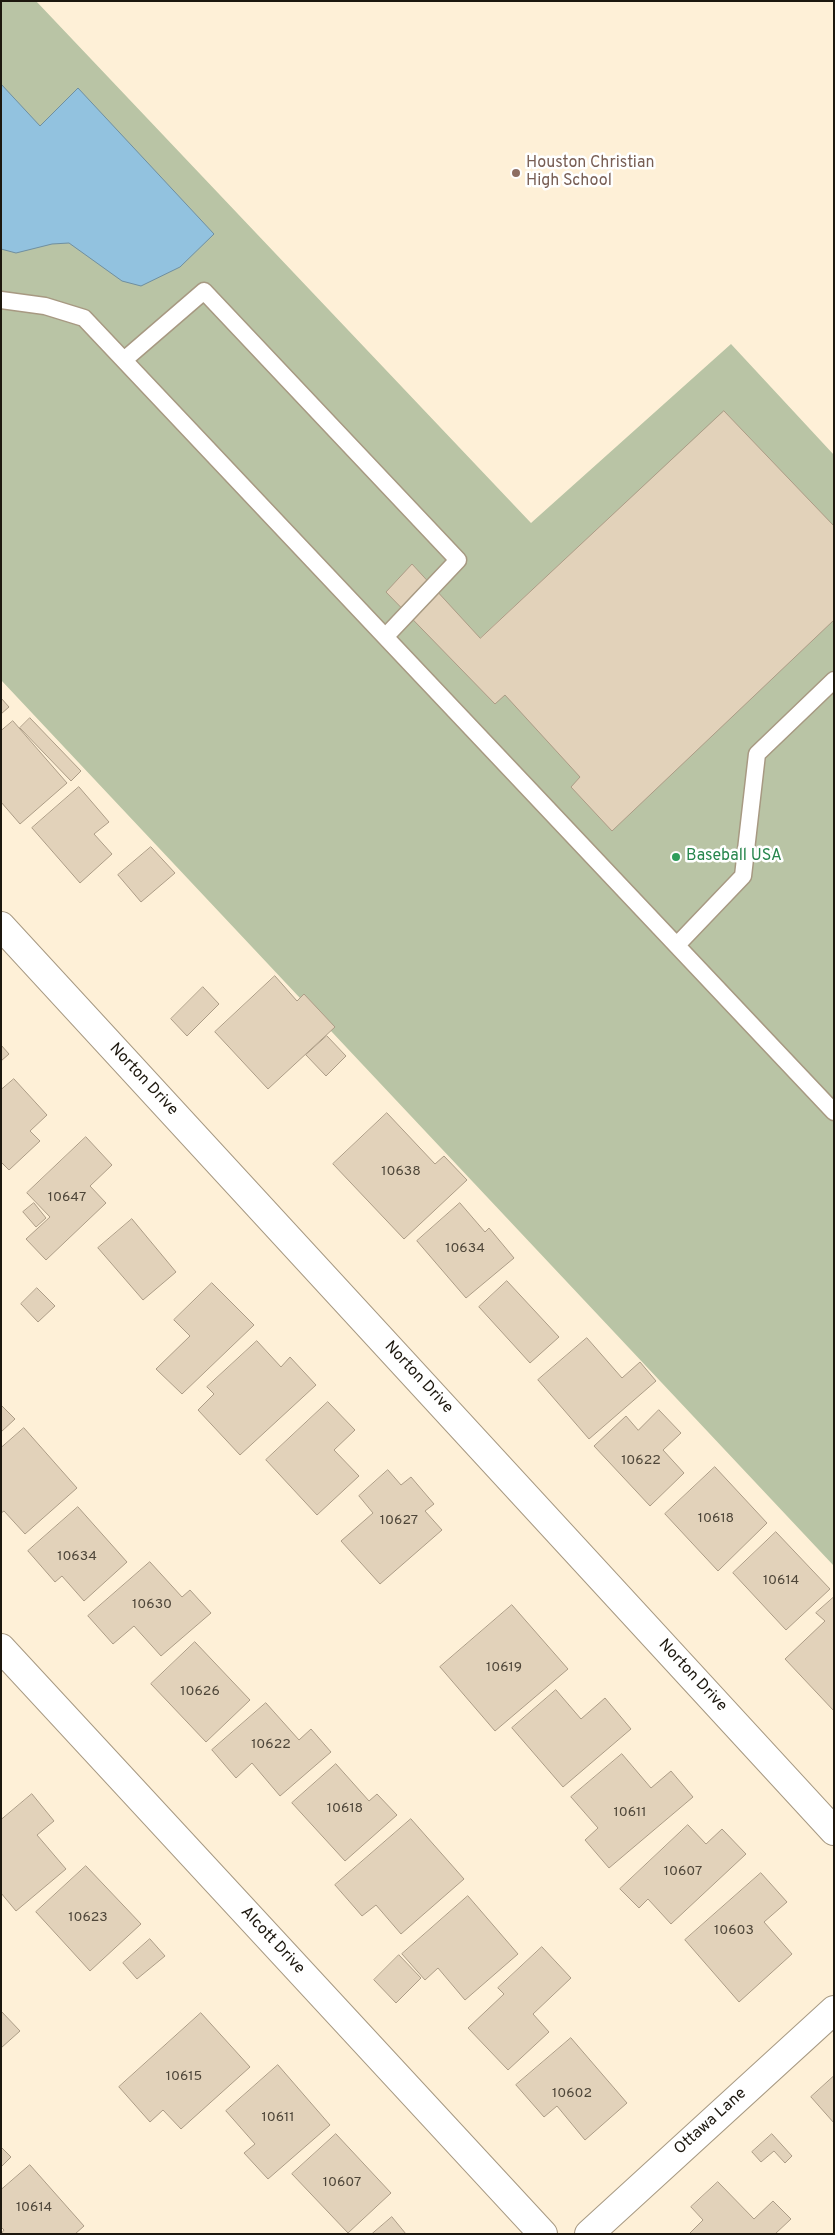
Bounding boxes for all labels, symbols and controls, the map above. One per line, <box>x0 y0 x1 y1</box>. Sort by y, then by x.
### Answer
place label: Houston Christian High School <box>526 154 655 192</box>
marker: Houston Christian High School <box>510 167 522 179</box>
place label: Baseball USA <box>686 847 782 867</box>
marker: Baseball USA <box>670 851 682 863</box>
street label: Norton Drive <box>105 1040 181 1120</box>
house number: 10638 <box>381 1164 421 1180</box>
house number: 10647 <box>48 1190 86 1206</box>
house number: 10634 <box>445 1241 485 1257</box>
street label: Norton Drive <box>380 1338 456 1418</box>
house number: 10622 <box>621 1453 661 1469</box>
house number: 10618 <box>698 1511 734 1527</box>
house number: 10627 <box>380 1513 418 1529</box>
house number: 10634 <box>57 1549 97 1565</box>
house number: 10614 <box>763 1573 799 1589</box>
house number: 10630 <box>132 1597 172 1613</box>
street label: Norton Drive <box>654 1636 730 1716</box>
house number: 10619 <box>486 1660 522 1676</box>
house number: 10626 <box>180 1684 220 1700</box>
house number: 10622 <box>251 1737 291 1753</box>
house number: 10618 <box>327 1801 363 1817</box>
house number: 10611 <box>613 1805 647 1821</box>
house number: 10607 <box>664 1864 702 1880</box>
street label: Alcott Drive <box>236 1903 308 1979</box>
house number: 10623 <box>68 1910 108 1926</box>
house number: 10603 <box>714 1923 754 1939</box>
house number: 10615 <box>166 2069 202 2085</box>
street label: Ottawa Lane <box>671 2085 751 2159</box>
house number: 10602 <box>552 2086 592 2102</box>
house number: 10611 <box>261 2110 295 2126</box>
house number: 10607 <box>323 2175 361 2191</box>
house number: 10614 <box>16 2200 52 2216</box>

